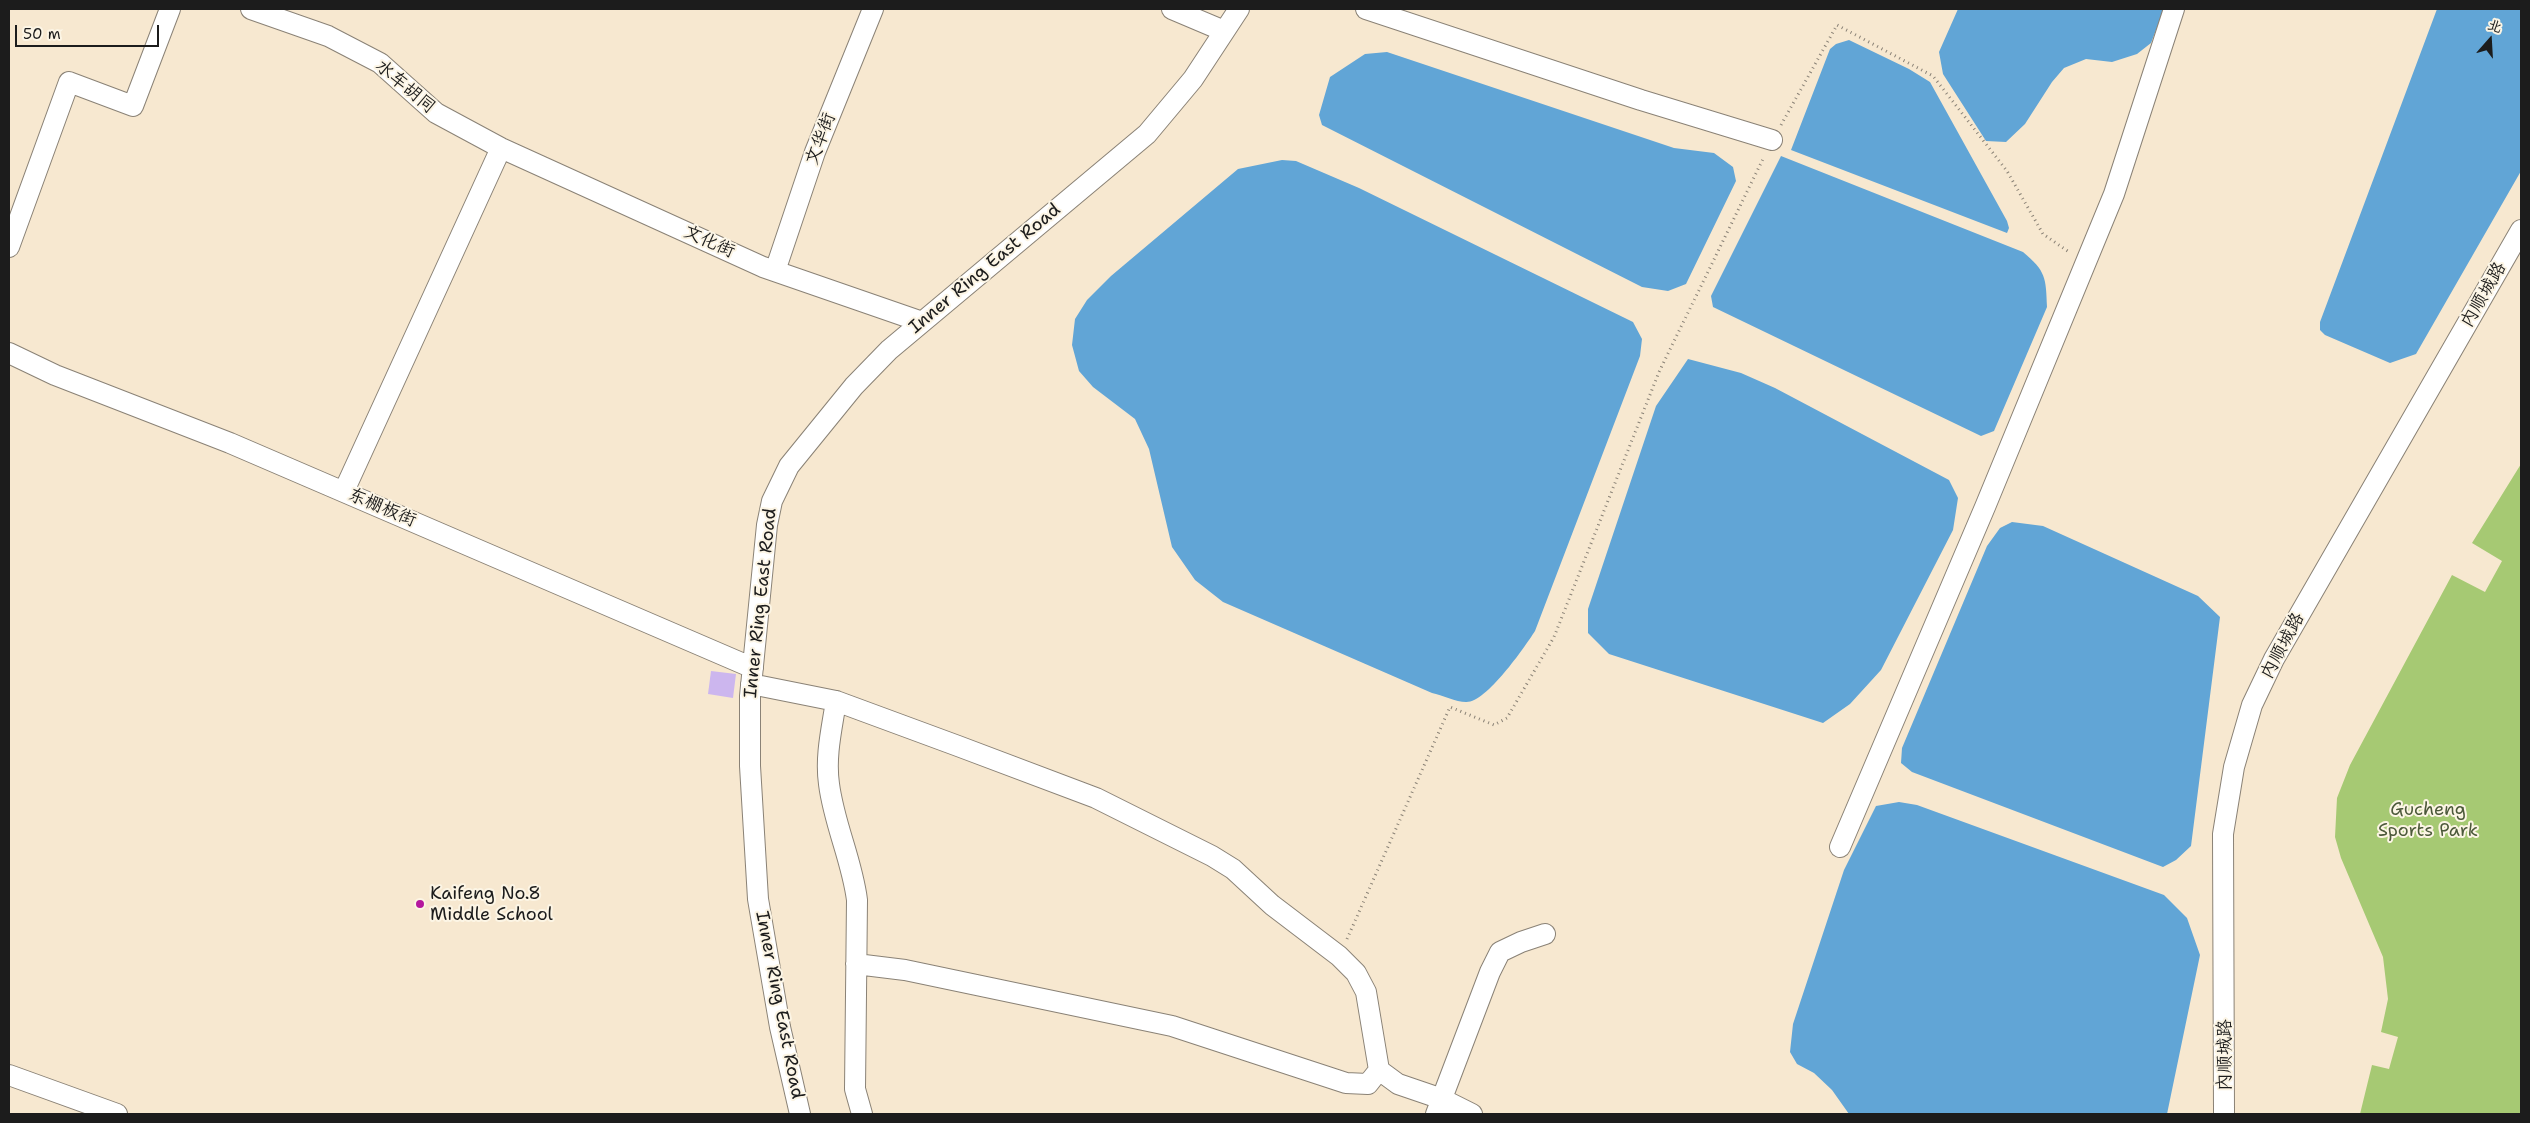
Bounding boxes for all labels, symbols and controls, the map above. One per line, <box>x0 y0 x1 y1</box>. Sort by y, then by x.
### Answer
scale bar <box>18 15 161 47</box>
north arrow <box>2465 15 2515 65</box>
text: 北 <box>2485 15 2504 37</box>
text: 50 m <box>23 24 61 44</box>
street label: 水车胡同 <box>370 56 440 118</box>
street label: 文华街 <box>801 110 841 168</box>
street label: Inner Ring East Road <box>905 199 1065 339</box>
street label: 文化街 <box>680 221 738 263</box>
street label: 内顺城路 <box>2457 258 2511 332</box>
street label: 东棚板街 <box>345 484 419 532</box>
street label: Inner Ring East Road <box>740 507 782 699</box>
street label: 内顺城路 <box>2257 609 2309 683</box>
park label: Gucheng Sports Park <box>2378 799 2478 842</box>
place label: Kaifeng No.8 Middle School <box>430 883 553 926</box>
marker: Kaifeng No.8 Middle School <box>414 898 426 910</box>
street label: Inner Ring East Road <box>750 909 808 1101</box>
street label: 内顺城路 <box>2214 1019 2236 1091</box>

